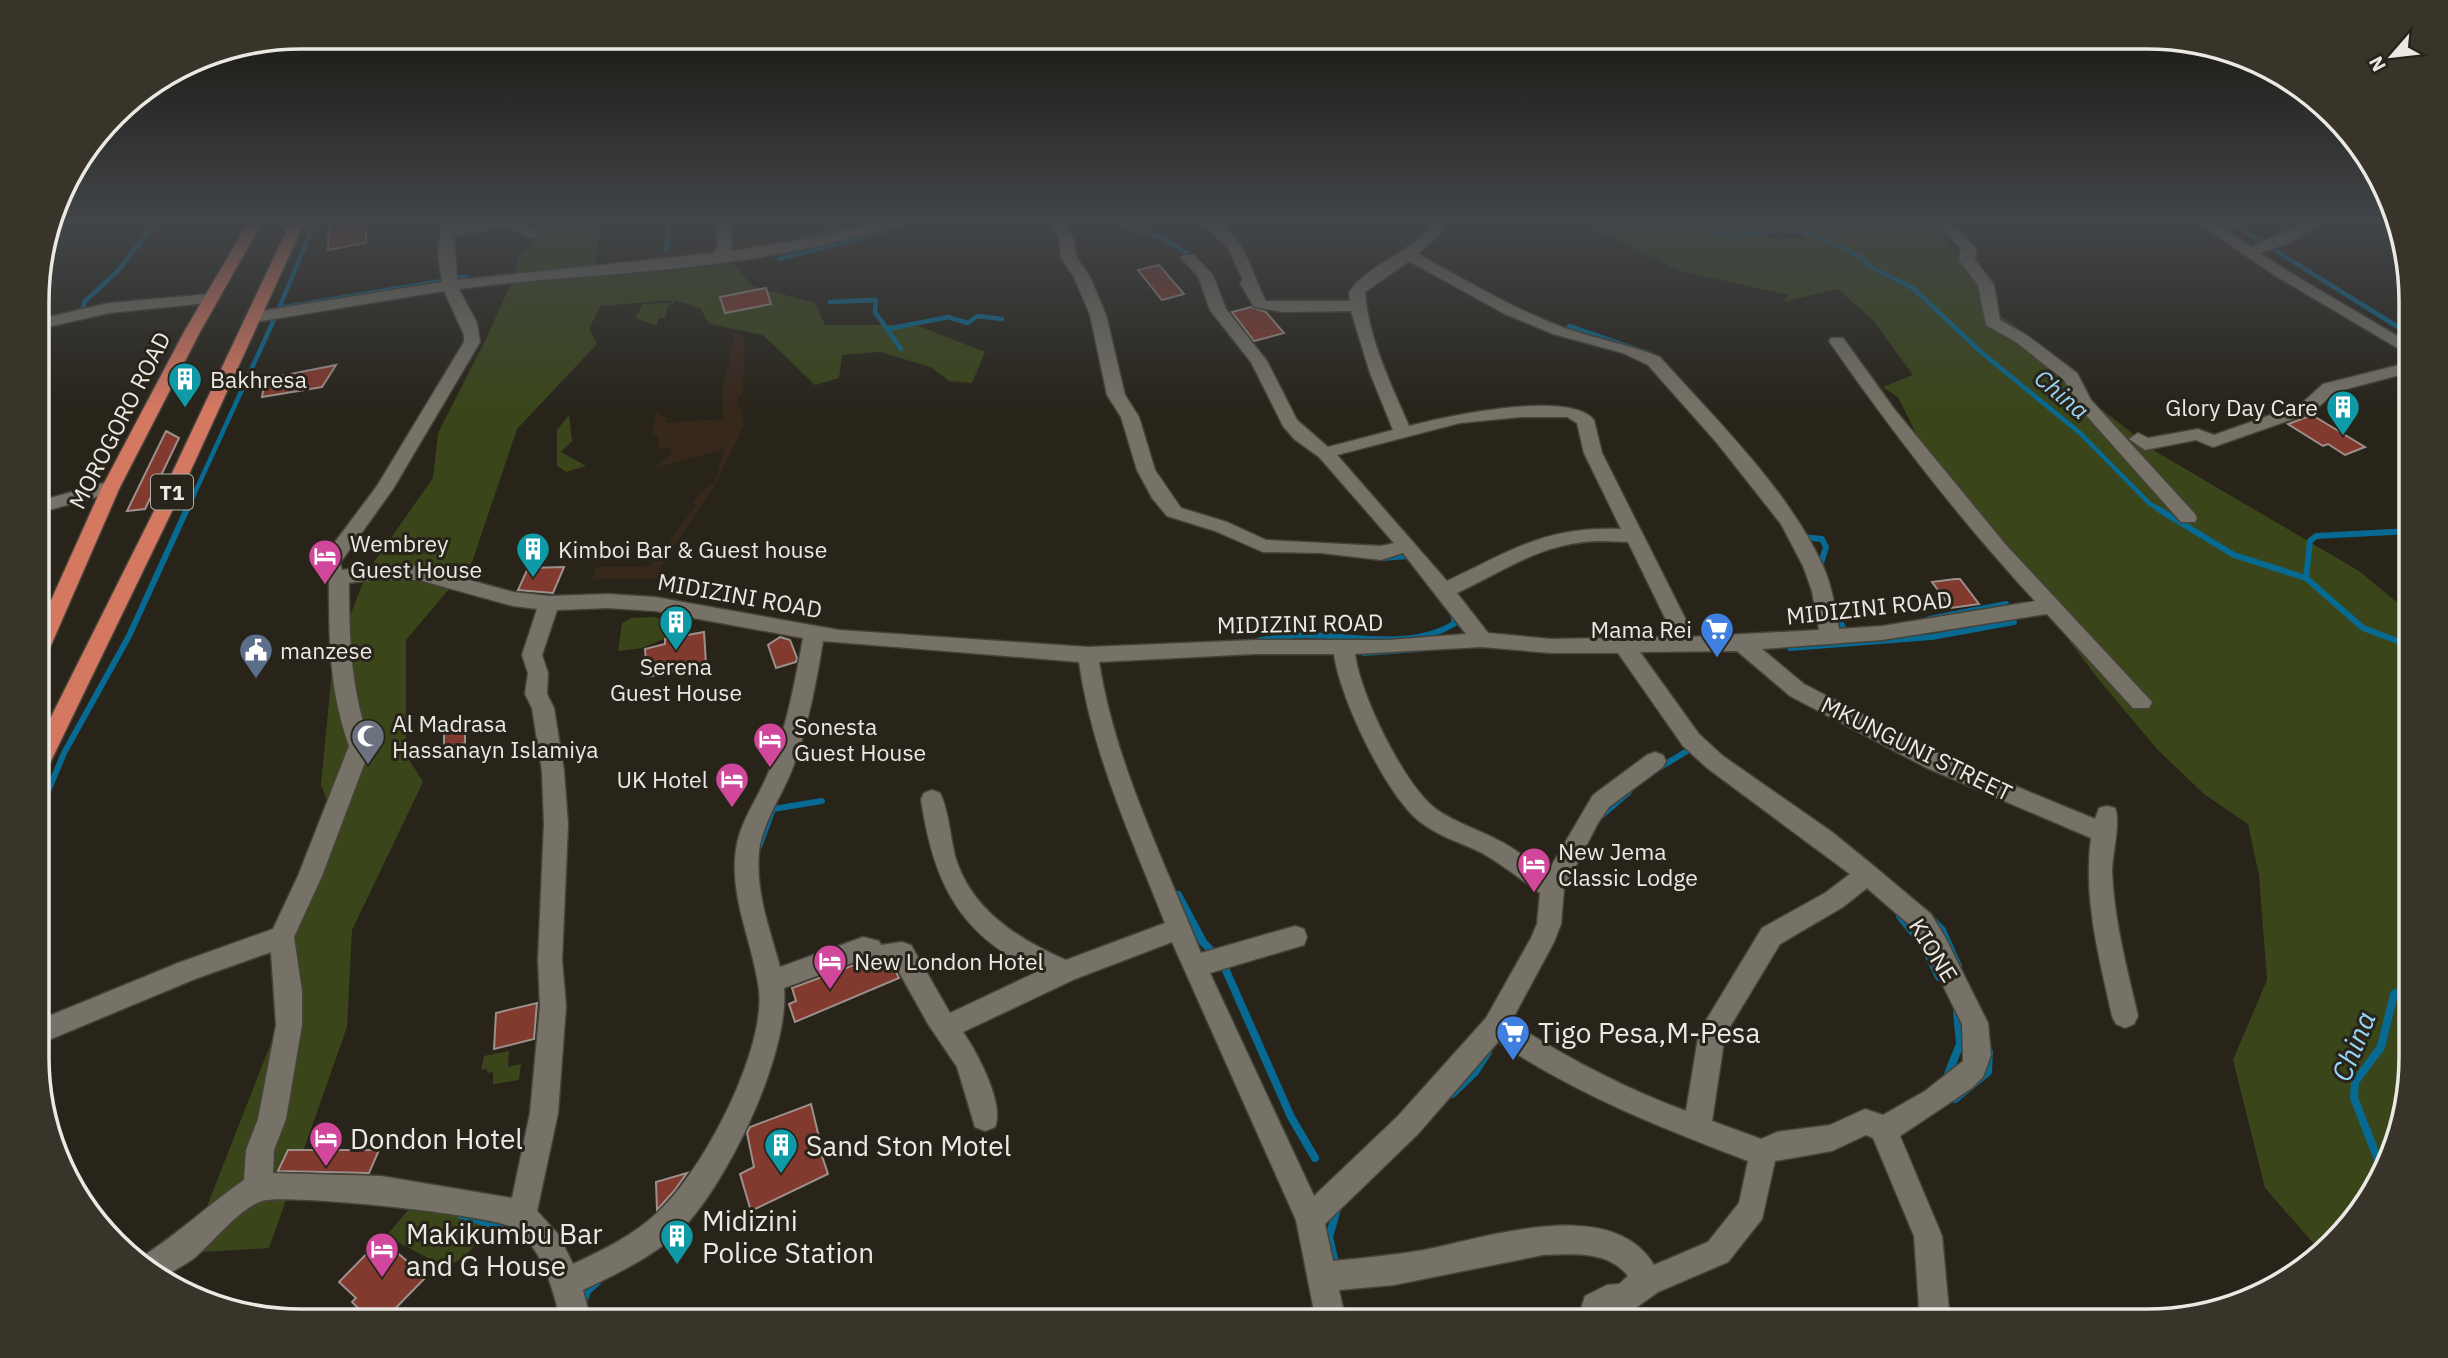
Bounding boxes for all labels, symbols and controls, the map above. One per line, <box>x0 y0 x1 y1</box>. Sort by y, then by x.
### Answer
north arrow <box>2357 21 2427 91</box>
text: N <box>2363 52 2391 76</box>
street label: MOROGORO ROAD <box>61 326 177 514</box>
building icon: Bakhresa <box>166 360 204 409</box>
water label: China <box>2028 362 2096 426</box>
place label: Bakhresa <box>210 364 307 394</box>
building icon: Glory Day Care <box>2324 388 2362 437</box>
place label: Glory Day Care <box>2165 392 2318 422</box>
road number: T1 <box>151 475 193 510</box>
place label: Wembrey Guest House <box>350 528 482 584</box>
building icon: Kimboi Bar & Guest house <box>514 530 552 579</box>
place label: Kimboi Bar & Guest house <box>558 534 827 564</box>
hotel icon: Wembrey Guest House <box>306 537 344 586</box>
street label: MIDIZINI ROAD <box>655 566 825 624</box>
street label: MIDIZINI ROAD <box>1785 583 1953 631</box>
building icon: Serena Guest House <box>657 603 695 652</box>
street label: MIDIZINI ROAD <box>1216 607 1384 639</box>
supermarket icon: Mama Rei <box>1698 610 1736 659</box>
place label: Mama Rei <box>1591 614 1692 644</box>
public building icon: manzese <box>237 631 275 680</box>
place label: manzese <box>280 635 372 665</box>
place label: Serena Guest House <box>610 651 742 707</box>
street label: MKUNGUNI STREET <box>1817 689 2017 807</box>
place label: Al Madrasa Hassanayn Islamiya <box>392 708 599 764</box>
place label: Sonesta Guest House <box>794 711 926 767</box>
mosque icon: Al Madrasa Hassanayn Islamiya <box>349 717 387 766</box>
hotel icon: Sonesta Guest House <box>751 720 789 769</box>
hotel icon: UK Hotel <box>713 760 751 809</box>
place label: UK Hotel <box>616 764 708 794</box>
place label: New Jema Classic Lodge <box>1558 836 1698 892</box>
hotel icon: New Jema Classic Lodge <box>1515 845 1553 894</box>
street label: KIONE <box>1903 912 1965 988</box>
hotel icon: New London Hotel <box>811 942 849 991</box>
place label: New London Hotel <box>854 946 1044 976</box>
water label: China <box>2322 1006 2384 1086</box>
supermarket icon: Tigo Pesa,M-Pesa <box>1494 1013 1532 1062</box>
place label: Tigo Pesa,M-Pesa <box>1538 1014 1761 1051</box>
hotel icon: Dondon Hotel <box>307 1119 345 1168</box>
place label: Dondon Hotel <box>350 1120 523 1157</box>
building icon: Sand Ston Motel <box>762 1126 800 1175</box>
place label: Sand Ston Motel <box>806 1127 1011 1164</box>
place label: Midizini Police Station <box>702 1202 874 1271</box>
place label: Makikumbu Bar and G House <box>406 1215 603 1284</box>
building icon: Midizini Police Station <box>658 1217 696 1266</box>
hotel icon: Makikumbu Bar and G House <box>363 1230 401 1279</box>

